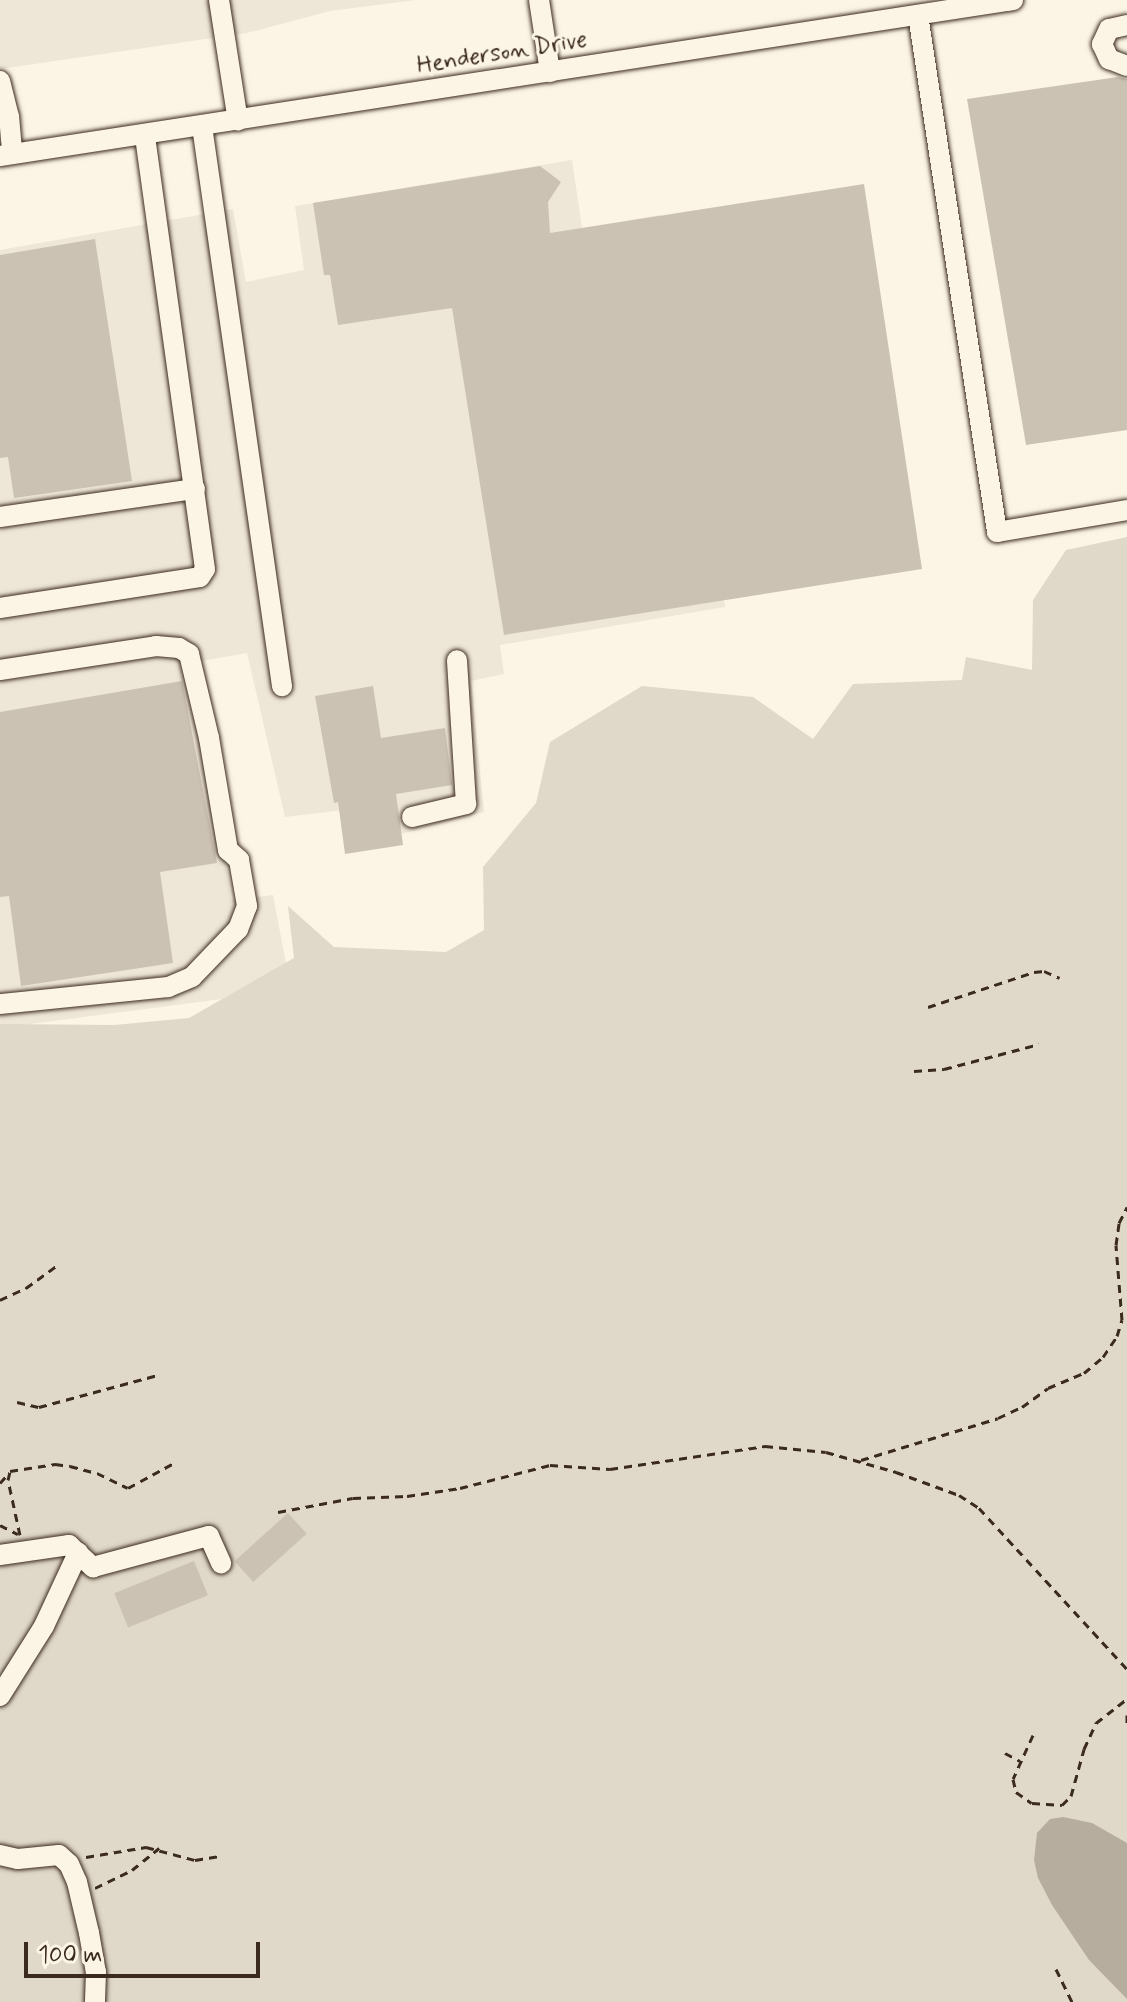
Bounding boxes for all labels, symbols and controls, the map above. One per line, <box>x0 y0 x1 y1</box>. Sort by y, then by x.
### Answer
street label: Henderson Drive <box>415 25 589 81</box>
scale bar <box>28 1926 264 1976</box>
text: 100 m <box>38 1940 102 1971</box>

